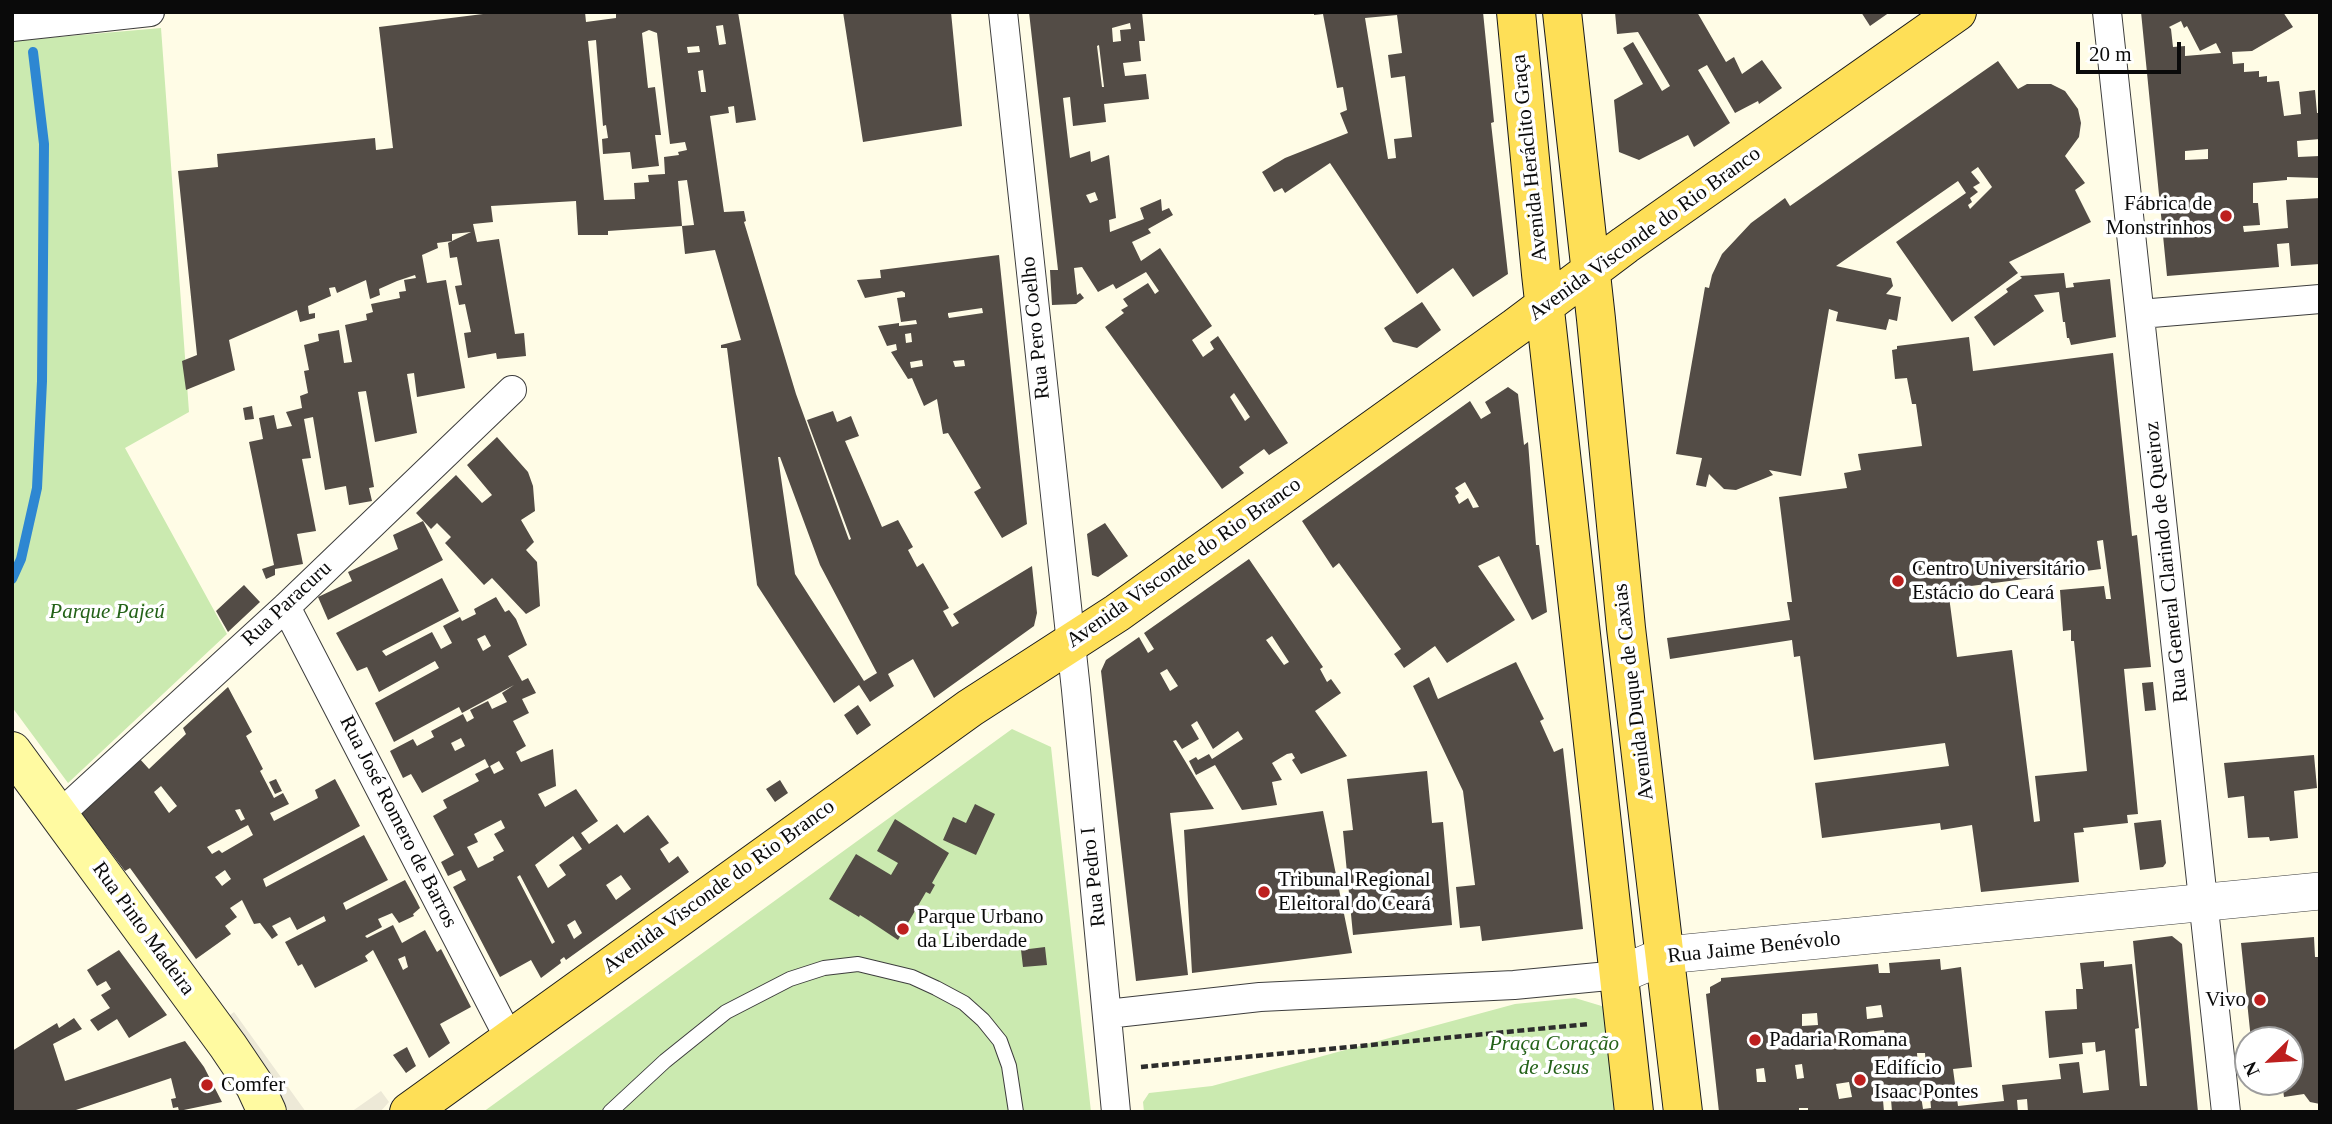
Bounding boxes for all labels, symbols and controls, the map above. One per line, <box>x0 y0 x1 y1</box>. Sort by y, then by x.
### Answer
scale bar <box>2080 28 2185 72</box>
text: 20 m <box>2089 42 2132 66</box>
street label: Avenida Heráclito Graça <box>1507 53 1553 263</box>
street label: Avenida Visconde do Rio Branco <box>1524 141 1766 327</box>
place label: Fábrica de Monstrinhos <box>2106 191 2212 241</box>
marker: Fábrica de Monstrinhos <box>2218 208 2234 224</box>
street label: Rua Pero Coelho <box>1016 255 1056 401</box>
street label: Rua General Clarindo de Queiroz <box>2140 420 2194 704</box>
street label: Avenida Visconde do Rio Branco <box>1062 472 1306 654</box>
street label: Rua Paracuru <box>237 556 337 652</box>
place label: Centro Universitário Estácio do Ceará <box>1912 556 2085 606</box>
marker: Centro Universitário Estácio do Ceará <box>1890 573 1906 589</box>
street label: Avenida Duque de Caxias <box>1608 582 1660 802</box>
park label: Parque Pajeú <box>49 599 165 625</box>
street label: Rua José Romero de Barros <box>334 712 462 932</box>
street label: Avenida Visconde do Rio Branco <box>598 794 840 980</box>
street label: Rua Pedro I <box>1076 826 1112 928</box>
street label: Rua Pinto Madeira <box>86 857 200 1001</box>
place label: Tribunal Regional Eleitoral do Ceará <box>1278 867 1431 917</box>
marker: Tribunal Regional Eleitoral do Ceará <box>1256 884 1272 900</box>
place label: Parque Urbano da Liberdade <box>917 904 1044 954</box>
marker: Parque Urbano da Liberdade <box>895 921 911 937</box>
street label: Rua Jaime Benévolo <box>1666 926 1842 970</box>
place label: Vivo <box>2205 987 2246 1013</box>
marker: Vivo <box>2252 992 2268 1008</box>
north arrow <box>2234 1026 2304 1096</box>
place label: Padaria Romana <box>1769 1027 1907 1053</box>
park label: Praça Coração de Jesus <box>1489 1031 1619 1081</box>
marker: Padaria Romana <box>1747 1032 1763 1048</box>
place label: Edifício Isaac Pontes <box>1874 1055 1978 1105</box>
text: N <box>2239 1058 2264 1079</box>
place label: Comfer <box>221 1072 285 1098</box>
marker: Edifício Isaac Pontes <box>1852 1072 1868 1088</box>
marker: Comfer <box>199 1077 215 1093</box>

